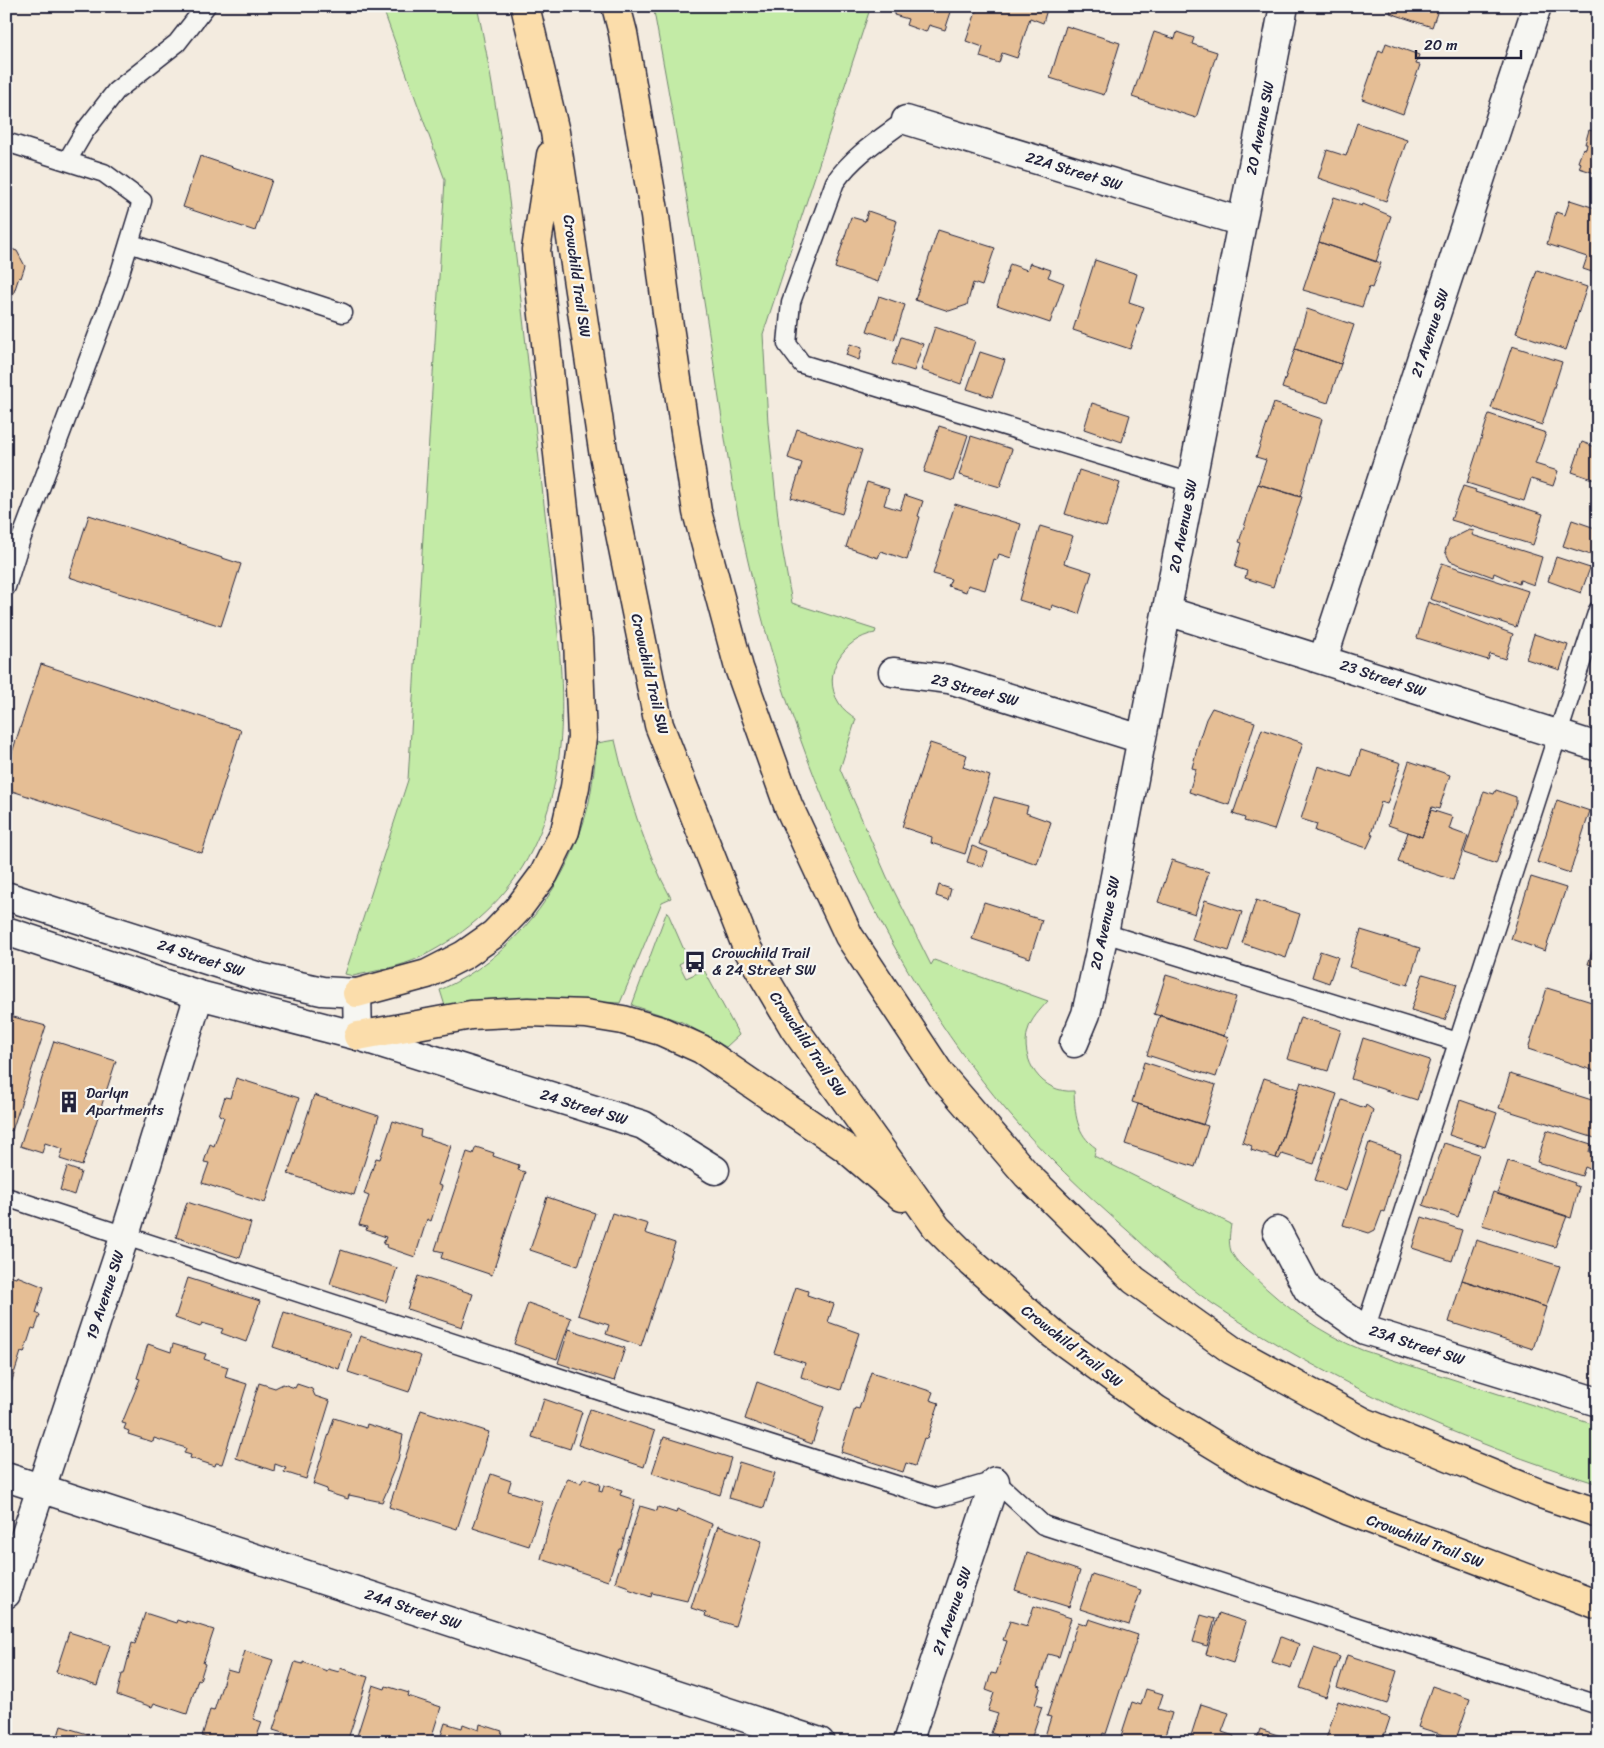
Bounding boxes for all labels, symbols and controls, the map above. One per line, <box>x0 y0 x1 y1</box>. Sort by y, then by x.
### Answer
scale bar <box>1416 28 1522 60</box>
text: 20 m <box>1424 32 1458 58</box>
street label: 20 Avenue SW <box>1238 79 1282 177</box>
street label: 22A Street SW <box>1023 144 1126 198</box>
street label: Crowchild Trail SW <box>556 213 598 339</box>
street label: 21 Avenue SW <box>1403 285 1457 381</box>
street label: 20 Avenue SW <box>1161 477 1205 575</box>
street label: Crowchild Trail SW <box>623 611 677 737</box>
street label: 23 Street SW <box>1336 652 1430 704</box>
street label: 23 Street SW <box>928 666 1022 714</box>
street label: 20 Avenue SW <box>1082 874 1128 972</box>
street label: 24 Street SW <box>154 932 248 984</box>
place label: Crowchild Trail & 24 Street SW <box>712 940 816 983</box>
bus stop icon: Crowchild Trail & 24 Street SW <box>682 949 708 975</box>
street label: Crowchild Trail SW <box>763 986 853 1102</box>
place label: Darlyn Apartments <box>85 1080 164 1123</box>
street label: 24 Street SW <box>537 1081 631 1133</box>
building icon: Darlyn Apartments <box>56 1089 82 1115</box>
street label: 19 Avenue SW <box>78 1247 132 1343</box>
street label: Crowchild Trail SW <box>1015 1298 1129 1394</box>
street label: 23A Street SW <box>1366 1317 1468 1373</box>
street label: Crowchild Trail SW <box>1363 1507 1487 1575</box>
street label: 21 Avenue SW <box>925 1563 979 1659</box>
street label: 24A Street SW <box>361 1581 465 1637</box>

